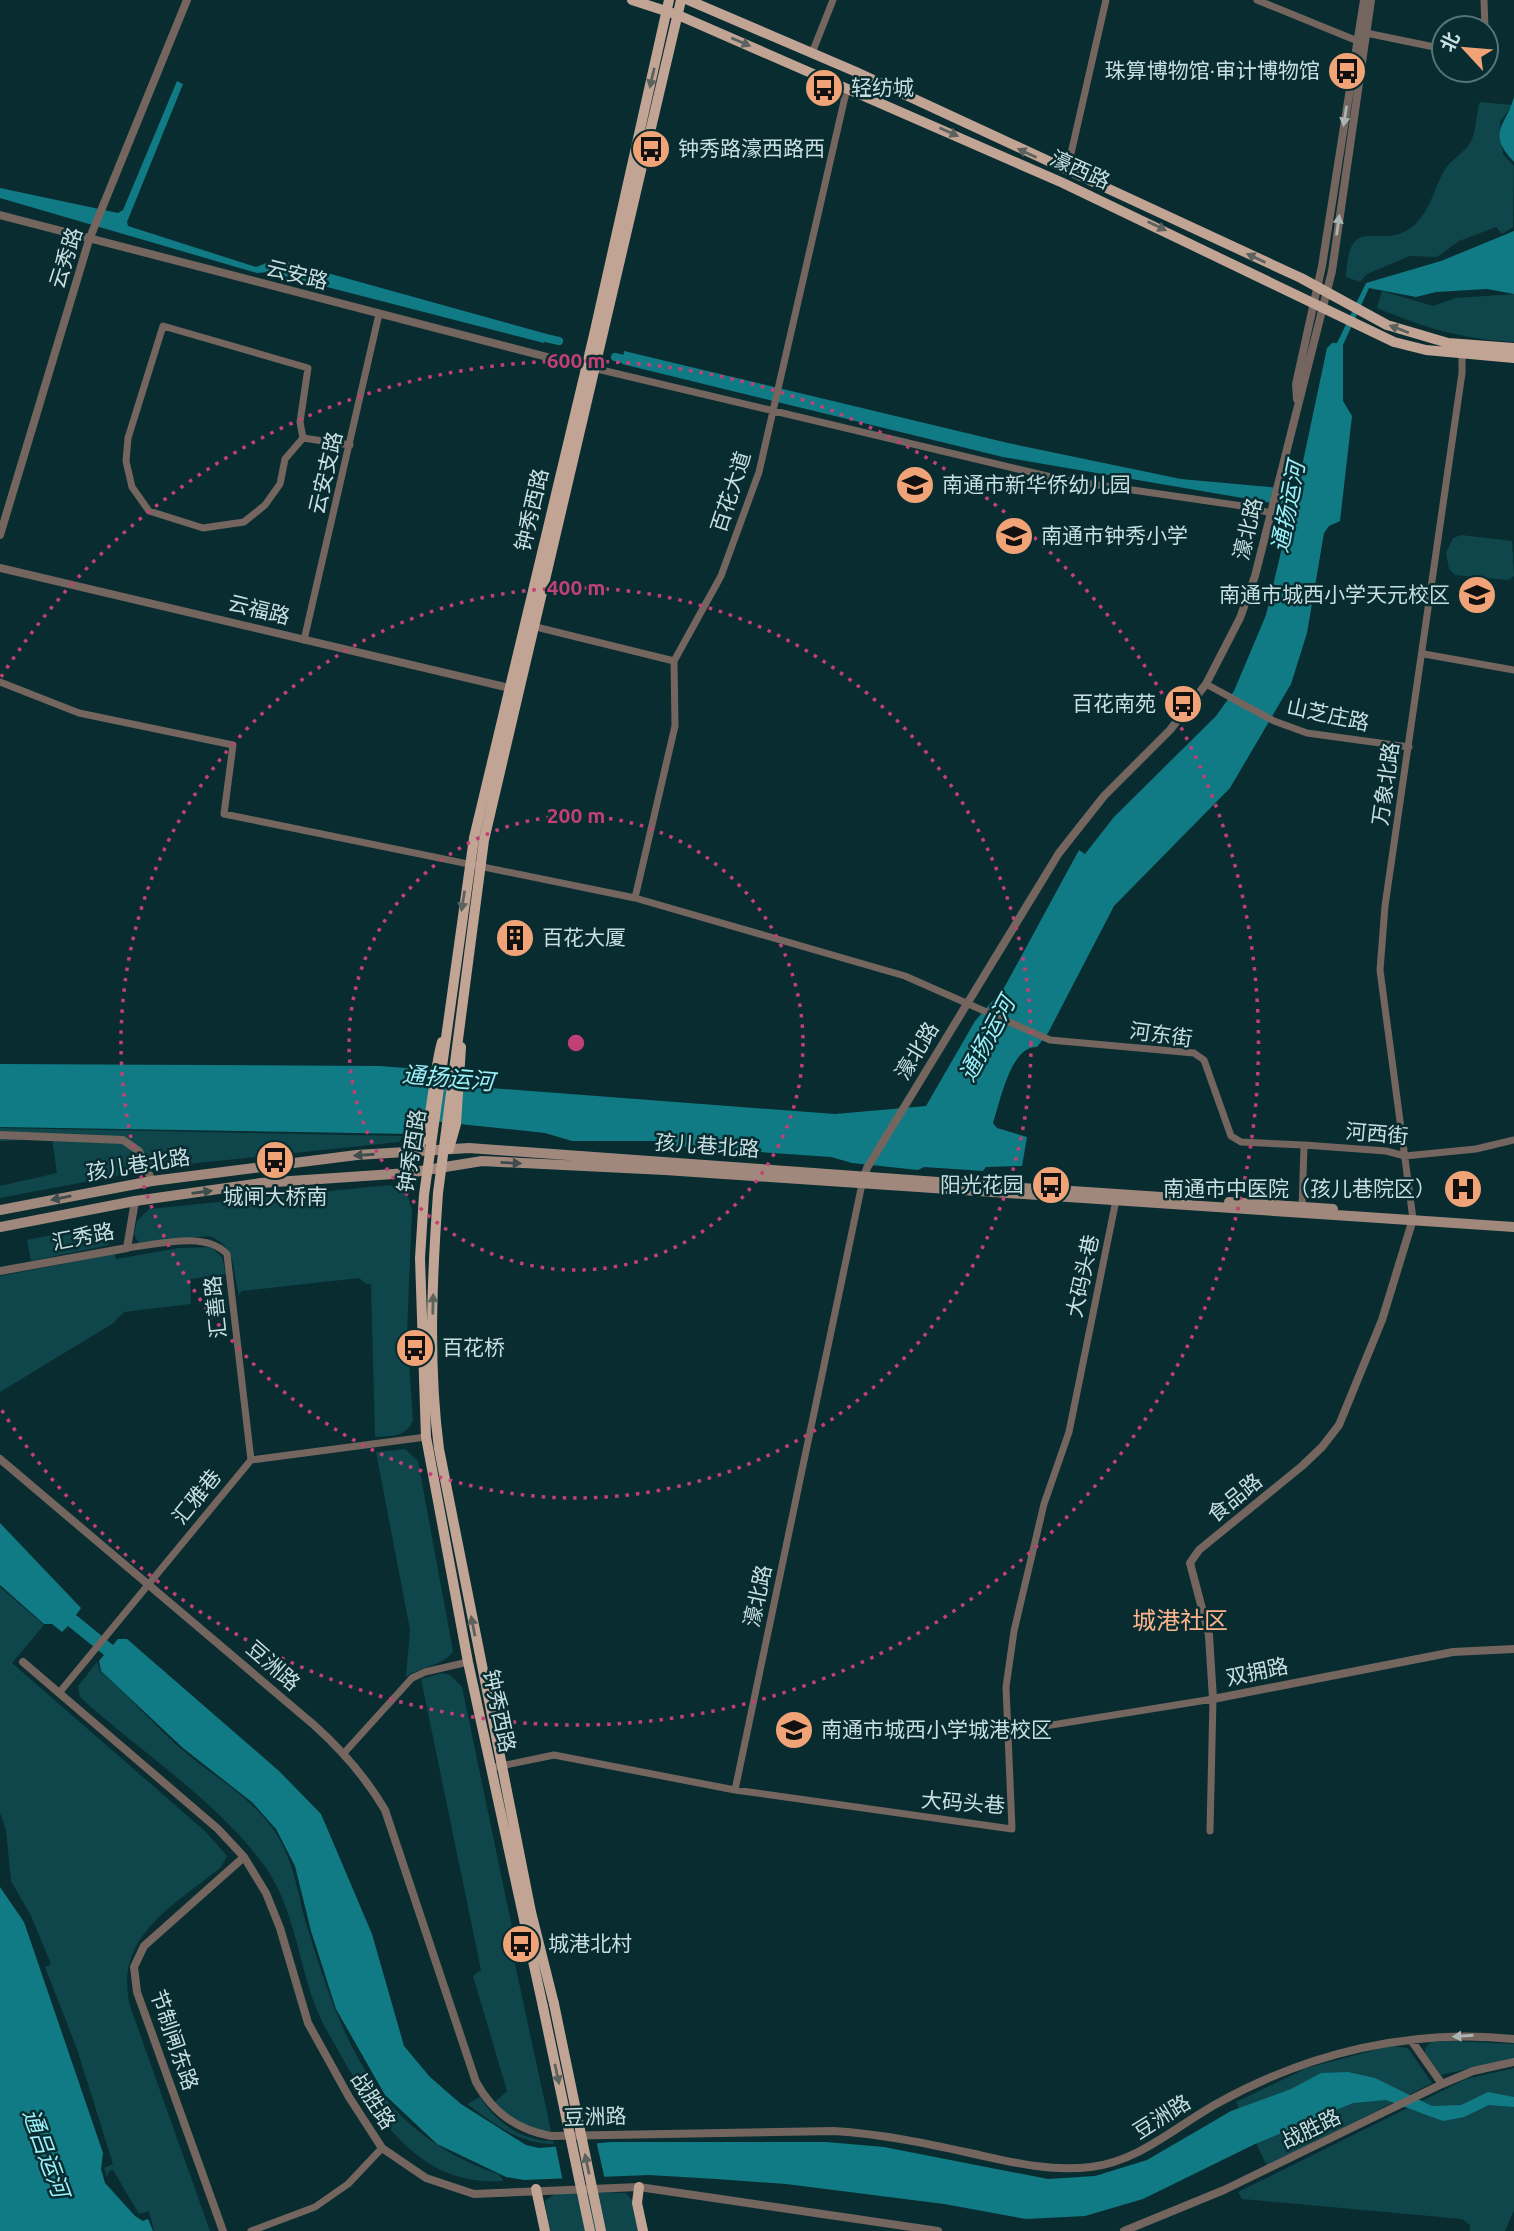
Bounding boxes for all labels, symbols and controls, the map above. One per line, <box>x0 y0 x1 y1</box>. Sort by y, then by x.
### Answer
north arrow <box>1430 14 1500 84</box>
text: 北 <box>1436 28 1464 55</box>
one-way arrow <box>730 36 751 47</box>
bus stop icon: 珠算博物馆·审计博物馆 <box>1326 50 1368 92</box>
place label: 珠算博物馆·审计博物馆 <box>1105 58 1320 82</box>
one-way arrow <box>646 67 657 89</box>
bus stop icon: 轻纺城 <box>803 67 845 109</box>
place label: 轻纺城 <box>851 75 914 99</box>
one-way arrow <box>1339 105 1350 127</box>
one-way arrow <box>939 127 960 138</box>
bus stop icon: 钟秀路濠西路西 <box>630 128 672 170</box>
place label: 钟秀路濠西路西 <box>678 136 825 160</box>
street label: 濠西路 <box>1047 145 1114 193</box>
one-way arrow <box>1017 147 1037 159</box>
one-way arrow <box>1333 214 1344 236</box>
one-way arrow <box>1147 220 1167 232</box>
street label: 云秀路 <box>44 224 86 291</box>
one-way arrow <box>1246 252 1266 264</box>
street label: 云安路 <box>264 255 331 293</box>
one-way arrow <box>1388 324 1409 335</box>
text: 600 m <box>547 348 605 372</box>
street label: 云安支路 <box>304 429 346 516</box>
street label: 百花大道 <box>706 448 754 535</box>
water label: 通扬运河 <box>1266 455 1309 554</box>
school or university icon: 南通市新华侨幼儿园 <box>894 464 936 506</box>
street label: 钟秀西路 <box>510 466 552 553</box>
place label: 南通市新华侨幼儿园 <box>942 472 1131 496</box>
street label: 濠北路 <box>1228 495 1266 562</box>
school or university icon: 南通市钟秀小学 <box>993 515 1035 557</box>
place label: 南通市钟秀小学 <box>1041 523 1188 547</box>
school or university icon: 南通市城西小学天元校区 <box>1456 574 1498 616</box>
text: 400 m <box>547 575 605 599</box>
place label: 南通市城西小学天元校区 <box>1219 582 1450 606</box>
street label: 云福路 <box>226 590 293 628</box>
bus stop icon: 百花南苑 <box>1162 683 1204 725</box>
place label: 百花南苑 <box>1072 691 1156 715</box>
street label: 山芝庄路 <box>1285 694 1372 734</box>
street label: 万象北路 <box>1367 741 1403 827</box>
text: 200 m <box>547 803 605 827</box>
one-way arrow <box>458 891 469 913</box>
building icon: 百花大厦 <box>494 917 536 959</box>
place label: 百花大厦 <box>542 925 626 949</box>
water label: 通扬运河 <box>954 989 1021 1085</box>
street label: 濠北路 <box>890 1017 943 1084</box>
street label: 河东街 <box>1128 1018 1194 1050</box>
centre of rings <box>564 1031 588 1055</box>
water label: 通扬运河 <box>401 1061 499 1094</box>
street label: 钟秀西路 <box>393 1107 429 1194</box>
street label: 河西街 <box>1345 1118 1410 1148</box>
street label: 孩儿巷北路 <box>654 1129 760 1161</box>
bus stop icon: 城闸大桥南 <box>254 1139 296 1181</box>
street label: 孩儿巷北路 <box>84 1144 192 1184</box>
one-way arrow <box>353 1150 375 1161</box>
one-way arrow <box>500 1157 522 1168</box>
bus stop icon: 阳光花园 <box>1030 1164 1072 1206</box>
hospital icon: 南通市中医院（孩儿巷院区） <box>1442 1168 1484 1210</box>
place label: 阳光花园 <box>940 1172 1024 1196</box>
place label: 南通市中医院（孩儿巷院区） <box>1163 1176 1436 1200</box>
place label: 城闸大桥南 <box>223 1184 328 1208</box>
one-way arrow <box>192 1186 214 1197</box>
one-way arrow <box>50 1192 72 1203</box>
street label: 汇秀路 <box>50 1218 116 1254</box>
street label: 大码头巷 <box>1062 1232 1102 1319</box>
street label: 汇善路 <box>200 1275 230 1340</box>
one-way arrow <box>427 1293 439 1315</box>
bus stop icon: 百花桥 <box>394 1327 436 1369</box>
place label: 百花桥 <box>442 1335 505 1359</box>
street label: 汇雅巷 <box>167 1464 225 1528</box>
street label: 食品路 <box>1202 1468 1266 1526</box>
street label: 濠北路 <box>739 1562 775 1629</box>
district label: 城港社区 <box>1132 1607 1228 1634</box>
one-way arrow <box>468 1615 479 1637</box>
street label: 豆洲路 <box>242 1636 305 1695</box>
street label: 双拥路 <box>1223 1653 1290 1689</box>
street label: 钟秀西路 <box>480 1667 520 1754</box>
school or university icon: 南通市城西小学城港校区 <box>773 1709 815 1751</box>
place label: 南通市城西小学城港校区 <box>821 1717 1052 1741</box>
street label: 大码头巷 <box>920 1787 1006 1817</box>
bus stop icon: 城港北村 <box>500 1923 542 1965</box>
place label: 城港北村 <box>548 1931 632 1955</box>
street label: 节制闸东路 <box>147 1986 203 2093</box>
one-way arrow <box>1452 2031 1474 2042</box>
one-way arrow <box>551 2063 562 2085</box>
street label: 战胜路 <box>347 2068 401 2133</box>
street label: 豆洲路 <box>1128 2089 1195 2143</box>
street label: 豆洲路 <box>563 2103 627 2129</box>
street label: 战胜路 <box>1277 2104 1344 2153</box>
water label: 通吕运河 <box>19 2105 75 2204</box>
one-way arrow <box>582 2153 593 2175</box>

